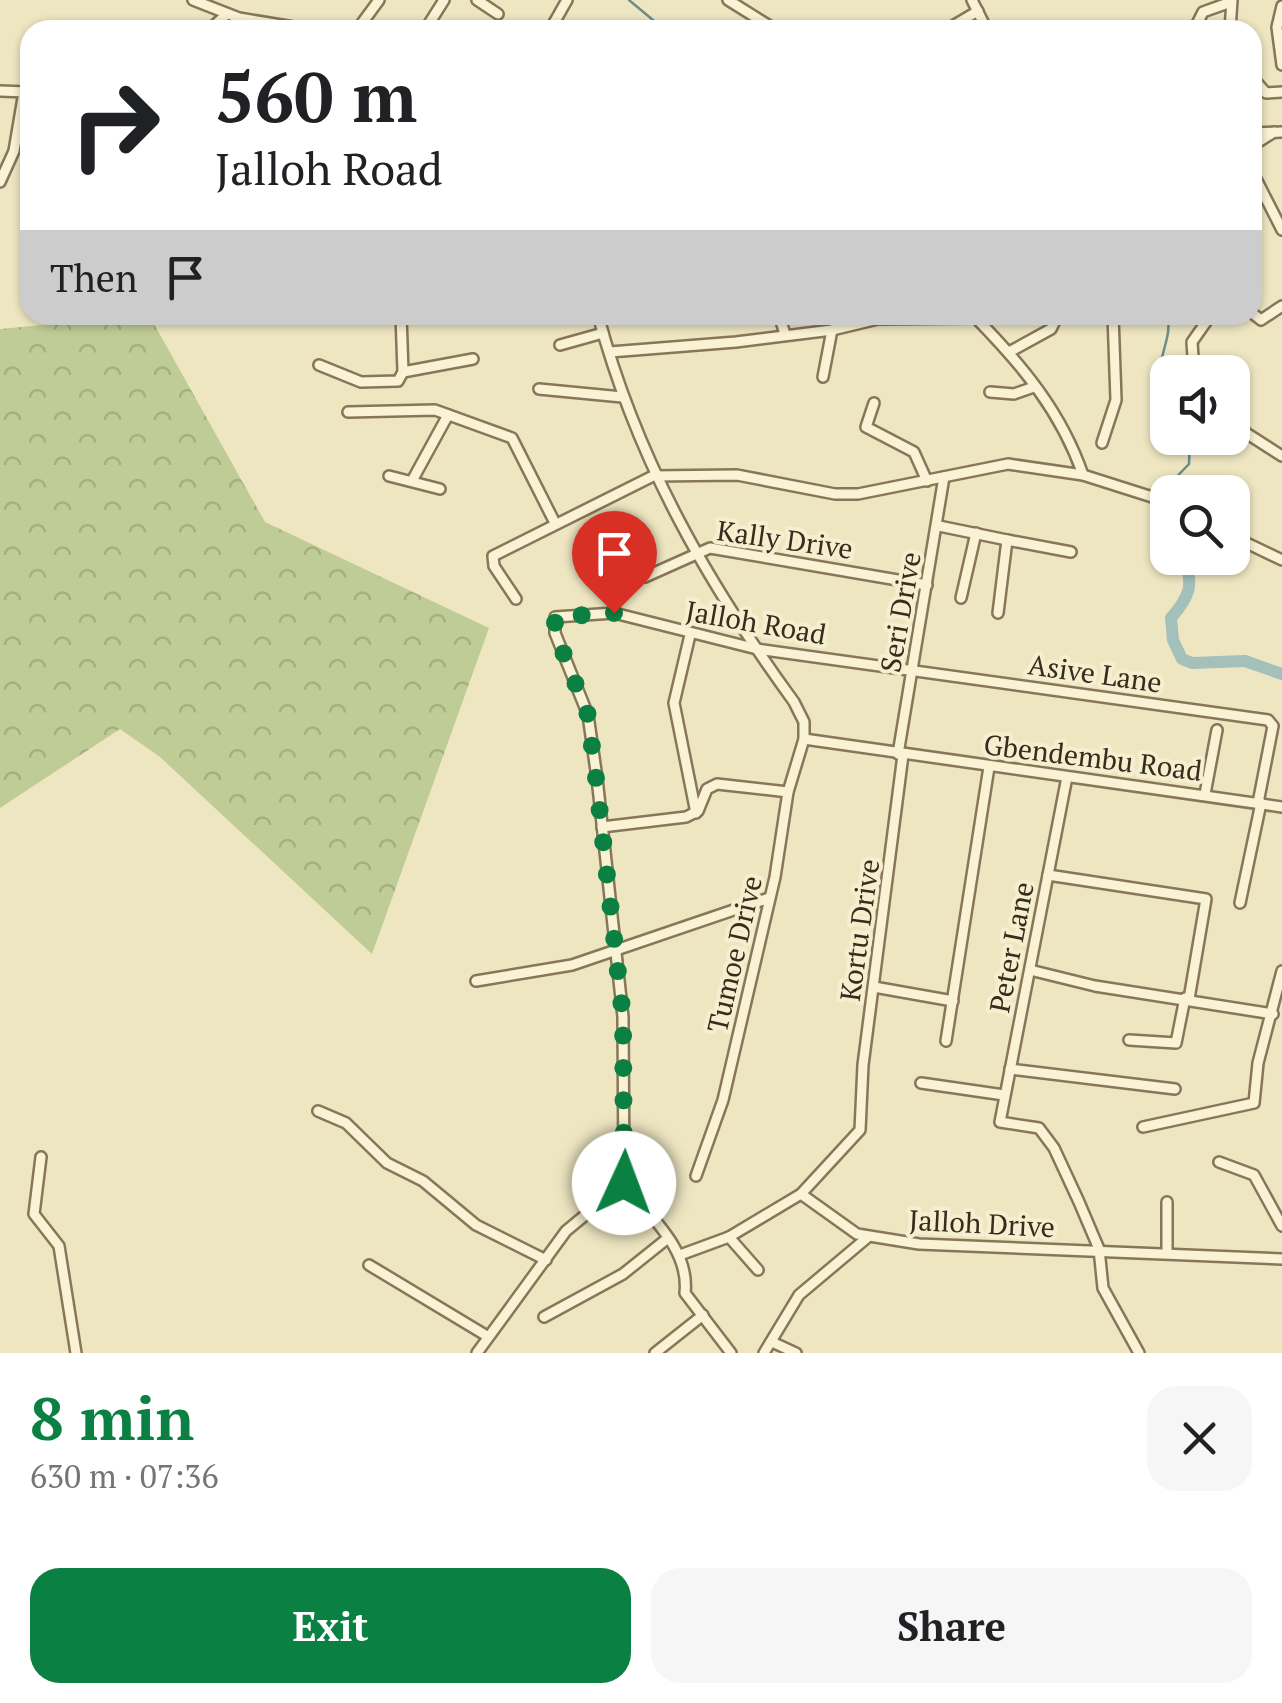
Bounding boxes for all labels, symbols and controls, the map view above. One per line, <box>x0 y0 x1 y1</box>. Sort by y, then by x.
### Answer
text: 560 m <box>215 49 417 142</box>
icon: right <box>50 60 180 190</box>
text: Jalloh Road <box>215 138 443 198</box>
icon: arrive <box>158 250 213 305</box>
text: Then <box>50 253 138 303</box>
map controls <box>1150 355 1250 575</box>
button: sound <box>1150 355 1250 455</box>
button: search <box>1150 475 1250 575</box>
pin <box>572 511 657 614</box>
street label: Kally Drive <box>715 511 855 567</box>
icon: arrive <box>587 526 642 581</box>
street label: Seri Drive <box>871 549 929 675</box>
street label: Jalloh Road <box>683 591 829 653</box>
street label: Asive Lane <box>1026 645 1164 701</box>
street label: Gbendembu Road <box>982 725 1204 789</box>
street label: Kortu Drive <box>831 857 887 1003</box>
street label: Tumoe Drive <box>698 872 770 1036</box>
street label: Peter Lane <box>980 879 1042 1015</box>
position arrow <box>572 1131 676 1235</box>
street label: Jalloh Drive <box>908 1201 1056 1245</box>
text: 8 min <box>30 1378 194 1457</box>
button: close <box>1147 1386 1252 1491</box>
text: 630 m · 07:36 <box>30 1455 218 1497</box>
button: Exit <box>30 1568 631 1683</box>
button: Share <box>651 1568 1252 1683</box>

